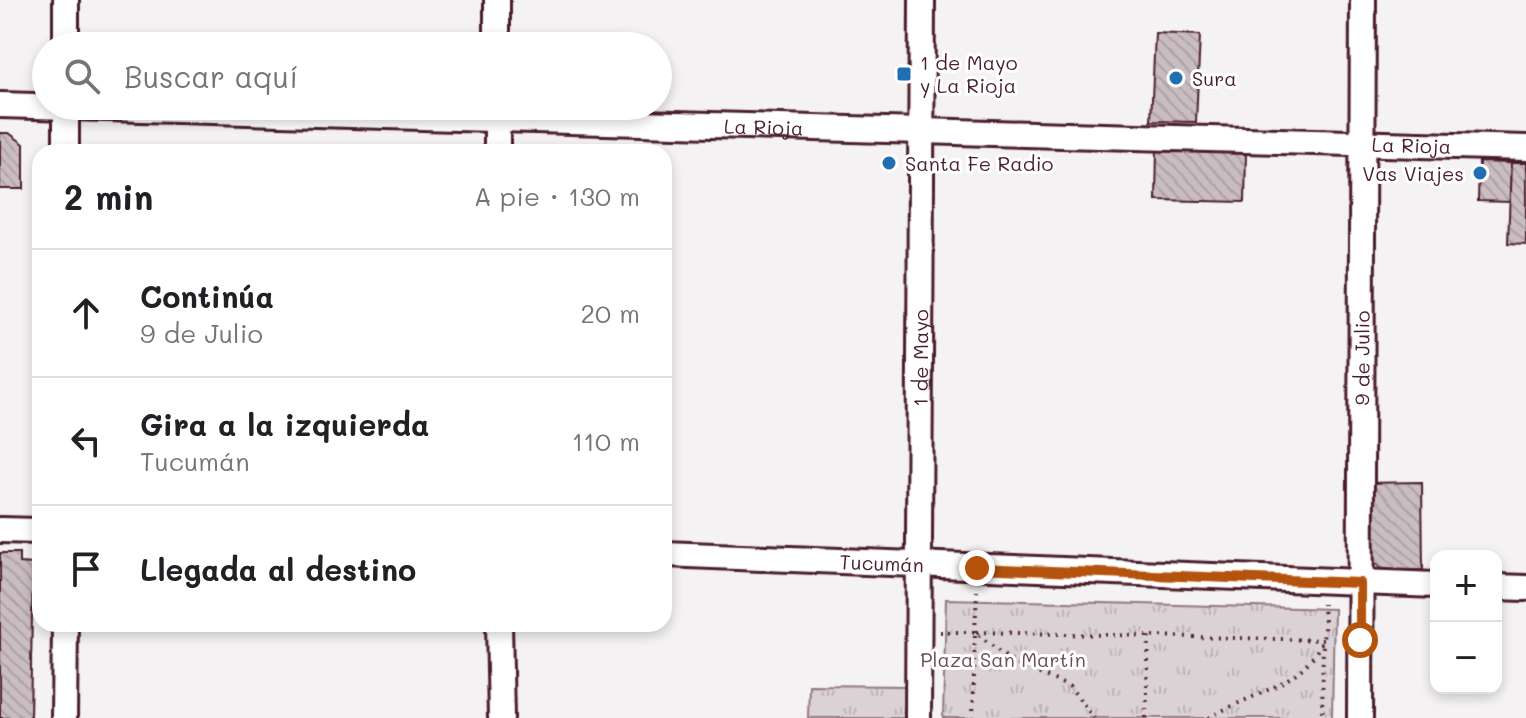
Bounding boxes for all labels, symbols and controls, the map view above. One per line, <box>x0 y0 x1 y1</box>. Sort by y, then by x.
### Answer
search box <box>32 32 672 120</box>
place label: 1 de Mayo y La Rioja <box>920 49 1018 98</box>
icon: search <box>60 54 104 98</box>
text: Buscar aquí <box>124 56 298 96</box>
marker: 1 de Mayo y La Rioja <box>895 65 913 83</box>
place label: Sura <box>1192 65 1237 91</box>
marker: Sura <box>1167 69 1185 87</box>
street label: La Rioja <box>724 112 804 141</box>
street label: La Rioja <box>1371 131 1452 159</box>
place label: Santa Fe Radio <box>905 150 1053 176</box>
marker: Santa Fe Radio <box>880 154 898 172</box>
place label: Vas Viajes <box>1362 160 1464 186</box>
marker: Vas Viajes <box>1471 164 1489 182</box>
text: 2 min <box>64 174 153 219</box>
text: A pie · 130 m <box>474 179 640 213</box>
text: Continúa <box>140 276 274 316</box>
icon: ahead <box>64 291 108 335</box>
text: 20 m <box>580 296 640 330</box>
street label: 1 de Mayo <box>907 309 933 407</box>
street label: 9 de Julio <box>1348 310 1375 405</box>
text: 9 de Julio <box>140 316 263 350</box>
text: Gira a la izquierda <box>140 404 429 444</box>
icon: left <box>64 419 108 463</box>
text: 110 m <box>572 424 640 458</box>
text: Tucumán <box>140 444 250 478</box>
icon: arrive <box>64 547 108 591</box>
street label: Tucumán <box>839 548 924 577</box>
text: Llegada al destino <box>140 549 416 589</box>
route end <box>959 550 995 586</box>
map controls <box>1430 550 1502 694</box>
button: + <box>1430 550 1502 622</box>
route start <box>1342 622 1378 658</box>
button: − <box>1430 622 1502 694</box>
park label: Plaza San Martín <box>920 646 1086 672</box>

